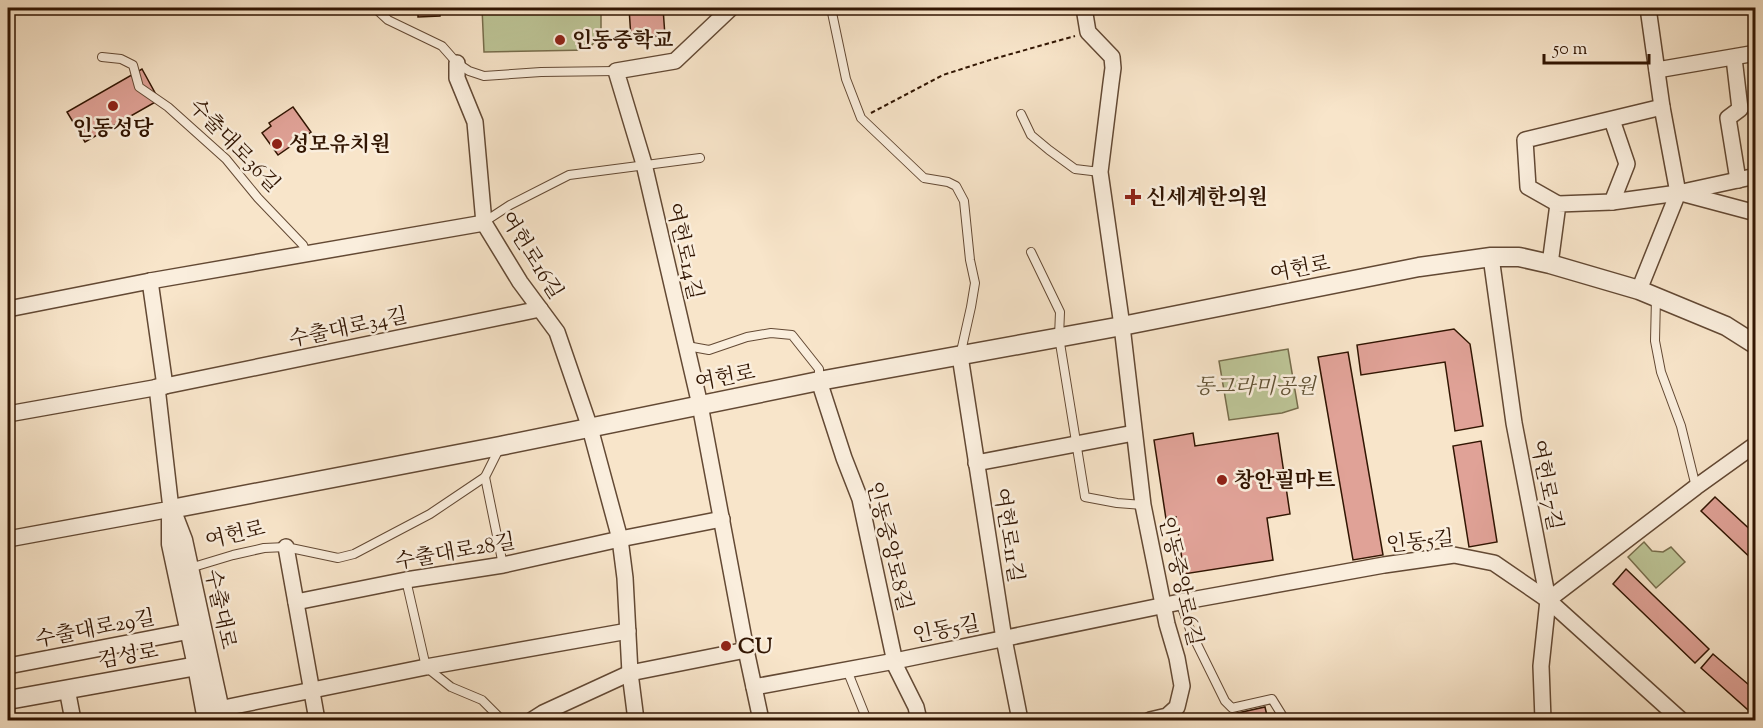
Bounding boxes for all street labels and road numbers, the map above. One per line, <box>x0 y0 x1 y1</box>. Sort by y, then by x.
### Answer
street label: 수출대로36길 <box>181 93 286 200</box>
street label: 여헌로14길 <box>657 200 709 303</box>
street label: 여헌로16길 <box>491 206 569 306</box>
street label: 여헌로 <box>1268 249 1333 290</box>
street label: 수출대로34길 <box>286 302 410 356</box>
street label: 여헌로 <box>693 358 758 399</box>
street label: 여헌로7길 <box>1522 438 1569 533</box>
street label: 인동중앙로8길 <box>858 479 919 614</box>
street label: 여헌로11길 <box>985 486 1029 585</box>
street label: 여헌로 <box>202 514 268 557</box>
street label: 인동중앙로6길 <box>1150 514 1209 649</box>
street label: 인동5길 <box>1385 525 1456 561</box>
street label: 수출대로28길 <box>393 528 518 578</box>
street label: 수출대로 <box>196 567 242 652</box>
street label: 수출대로29길 <box>33 604 158 656</box>
street label: 인동5길 <box>910 610 983 652</box>
street label: 검성로 <box>96 637 161 677</box>

